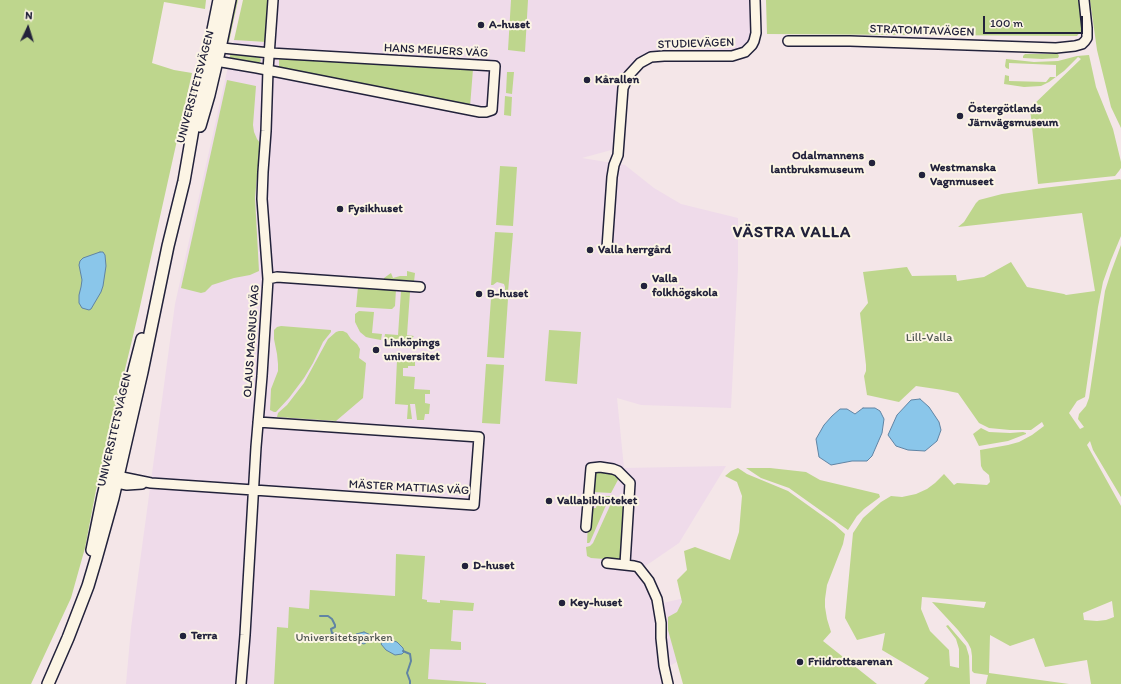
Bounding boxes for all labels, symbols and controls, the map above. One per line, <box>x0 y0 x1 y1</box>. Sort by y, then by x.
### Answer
north arrow <box>8 8 48 48</box>
scale bar <box>985 8 1085 34</box>
text: N <box>25 9 33 22</box>
text: 100 m <box>990 16 1023 30</box>
place label: A-huset <box>489 18 530 32</box>
marker: A-huset <box>476 20 486 30</box>
street label: STRATOMTAVÄGEN <box>869 22 975 40</box>
street label: UNIVERSITETSVÄGEN <box>174 29 218 145</box>
street label: STUDIEVÄGEN <box>657 35 735 53</box>
street label: HANS MEIJERS VÄG <box>383 41 489 61</box>
place label: Kårallen <box>595 73 639 87</box>
marker: Kårallen <box>582 75 592 85</box>
place label: Östergötlands Järnvägsmuseum <box>968 102 1058 130</box>
marker: Östergötlands Järnvägsmuseum <box>955 111 965 121</box>
place label: Odalmannens lantbruksmuseum <box>770 149 864 177</box>
marker: Odalmannens lantbruksmuseum <box>867 158 877 168</box>
place label: Westmanska Vagnmuseet <box>930 161 996 189</box>
marker: Westmanska Vagnmuseet <box>917 170 927 180</box>
place label: Fysikhuset <box>348 202 403 216</box>
marker: Fysikhuset <box>335 204 345 214</box>
district label: VÄSTRA VALLA <box>733 223 851 243</box>
place label: Valla herrgård <box>598 243 671 257</box>
marker: Valla herrgård <box>585 245 595 255</box>
place label: Valla folkhögskola <box>652 272 718 300</box>
marker: Valla folkhögskola <box>639 281 649 291</box>
street label: OLAUS MAGNUS VÄG <box>241 284 263 398</box>
place label: B-huset <box>487 287 528 301</box>
marker: B-huset <box>474 289 484 299</box>
park label: Lill-Valla <box>906 331 952 345</box>
place label: Linköpings universitet <box>384 336 440 364</box>
marker: Linköpings universitet <box>371 345 381 355</box>
street label: UNIVERSITETSVÄGEN <box>95 372 135 488</box>
street label: MÄSTER MATTIAS VÄG <box>348 478 470 498</box>
place label: Vallabiblioteket <box>557 494 637 508</box>
marker: Vallabiblioteket <box>544 496 554 506</box>
place label: D-huset <box>473 559 514 573</box>
marker: D-huset <box>460 561 470 571</box>
place label: Key-huset <box>570 596 622 610</box>
marker: Key-huset <box>557 598 567 608</box>
place label: Terra <box>191 629 217 643</box>
marker: Terra <box>178 631 188 641</box>
park label: Universitetsparken <box>295 631 393 645</box>
place label: Friidrottsarenan <box>808 655 892 669</box>
marker: Friidrottsarenan <box>795 657 805 667</box>

